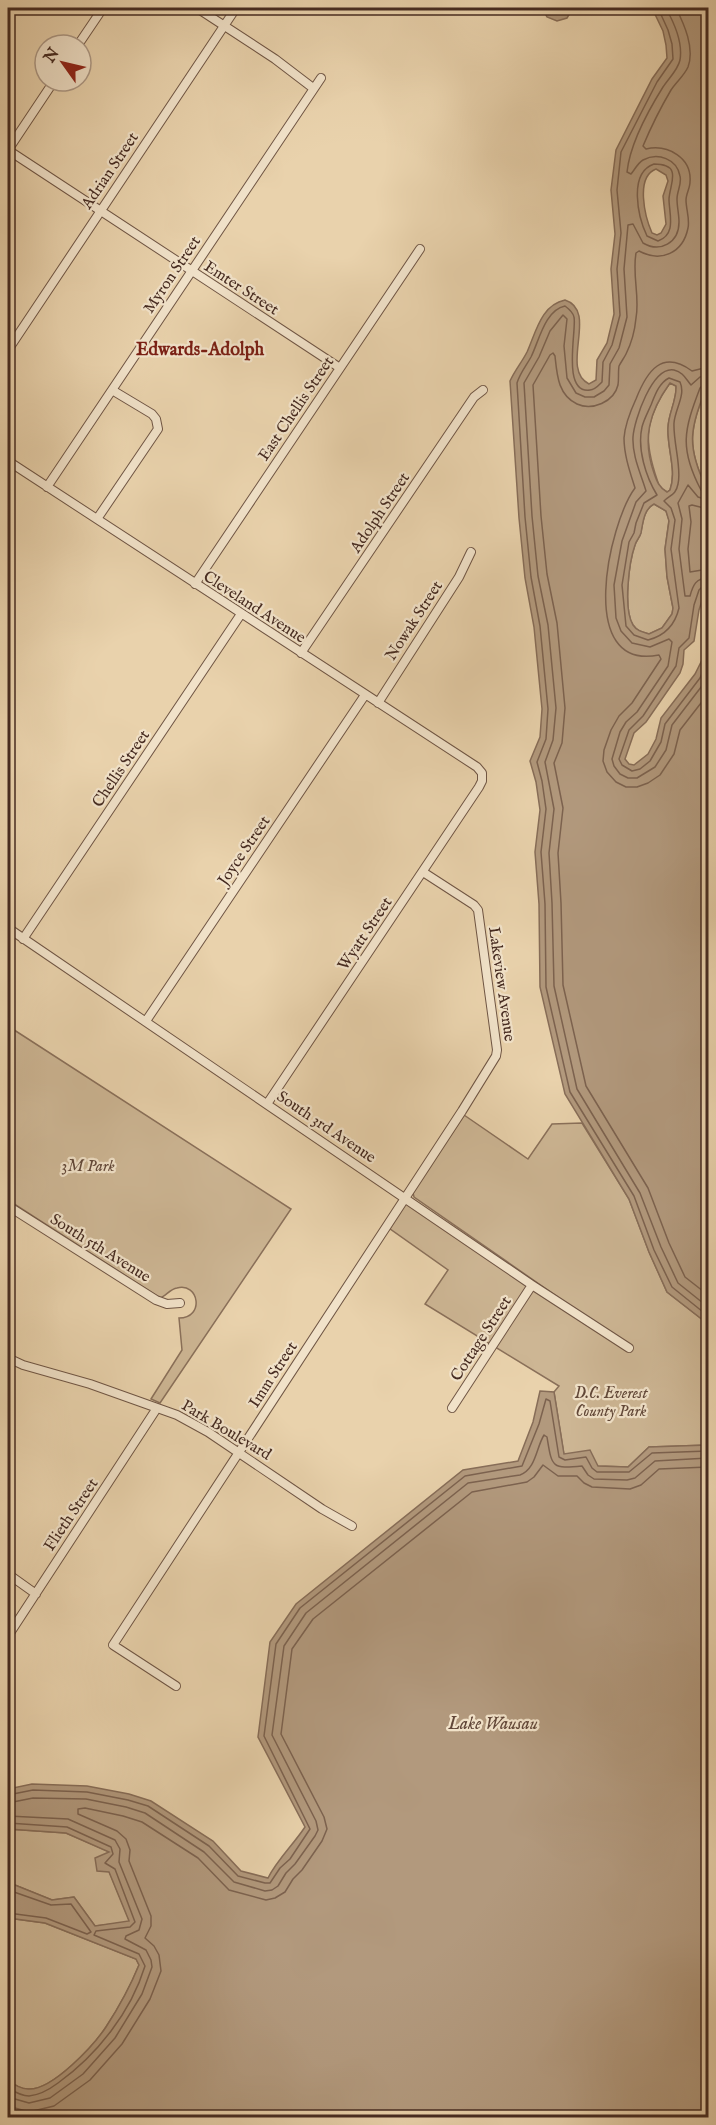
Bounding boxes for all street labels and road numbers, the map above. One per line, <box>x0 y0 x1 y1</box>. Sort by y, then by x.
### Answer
street label: Adrian Street <box>77 129 144 214</box>
street label: Myron Street <box>140 232 206 318</box>
street label: Emter Street <box>200 257 283 321</box>
street label: East Chellis Street <box>254 353 339 465</box>
street label: Adolph Street <box>346 469 415 558</box>
street label: Cleveland Avenue <box>199 567 309 648</box>
street label: Nowak Street <box>381 577 448 665</box>
street label: Chellis Street <box>88 726 155 812</box>
street label: Joyce Street <box>213 812 276 891</box>
street label: Wyatt Street <box>334 893 398 975</box>
street label: Lakeview Avenue <box>483 926 519 1043</box>
street label: South 3rd Avenue <box>272 1087 379 1168</box>
street label: South 5th Avenue <box>46 1210 154 1288</box>
street label: Cottage Street <box>447 1292 517 1385</box>
street label: Imm Street <box>245 1338 303 1412</box>
street label: Park Boulevard <box>177 1396 275 1466</box>
street label: Flieth Street <box>40 1475 104 1555</box>

